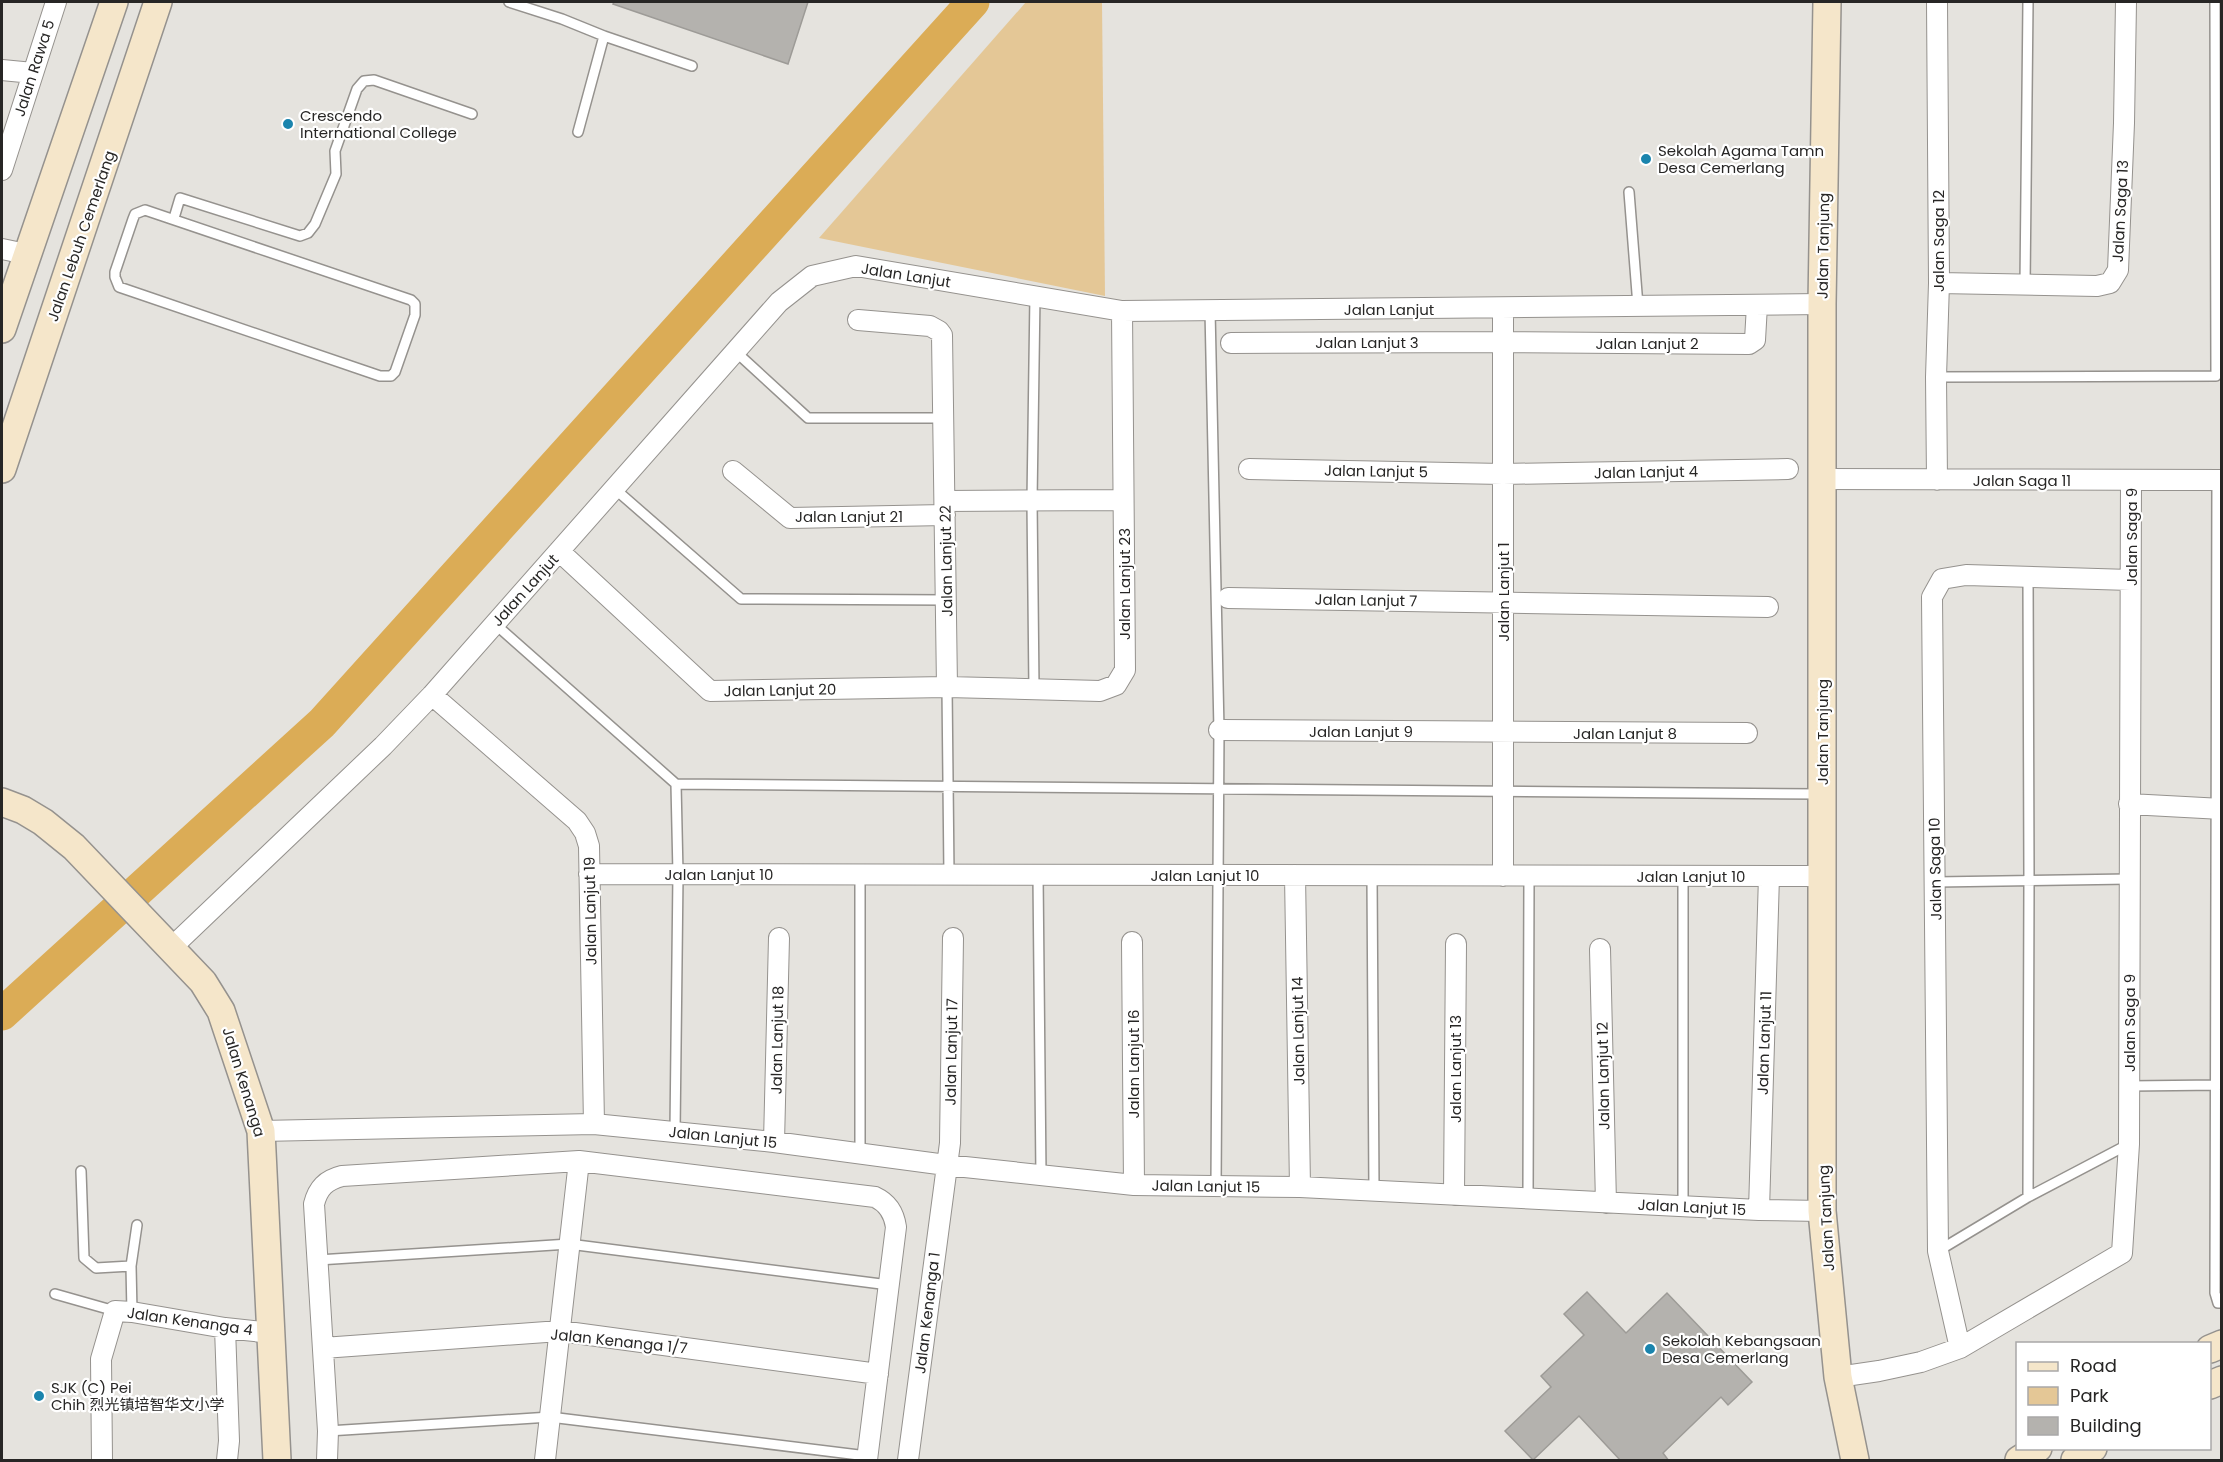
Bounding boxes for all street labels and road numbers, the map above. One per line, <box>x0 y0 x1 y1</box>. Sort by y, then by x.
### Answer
street label: Jalan Rawa 5 <box>8 17 60 119</box>
street label: Jalan Lebuh Cemerlang <box>42 148 120 324</box>
street label: Jalan Saga 13 <box>2107 159 2133 263</box>
street label: Jalan Saga 12 <box>1928 190 1949 292</box>
street label: Jalan Tanjung <box>1812 193 1834 299</box>
street label: Jalan Lanjut <box>860 258 952 292</box>
street label: Jalan Lanjut <box>1344 299 1434 320</box>
street label: Jalan Lanjut 3 <box>1315 332 1419 353</box>
street label: Jalan Lanjut 2 <box>1595 333 1699 354</box>
street label: Jalan Lanjut 5 <box>1324 460 1428 482</box>
street label: Jalan Lanjut 4 <box>1594 461 1698 483</box>
street label: Jalan Saga 11 <box>1973 470 2071 491</box>
street label: Jalan Saga 9 <box>2121 488 2142 586</box>
street label: Jalan Lanjut 22 <box>935 505 957 617</box>
street label: Jalan Lanjut 21 <box>795 506 903 527</box>
street label: Jalan Lanjut 23 <box>1114 528 1135 640</box>
street label: Jalan Lanjut 1 <box>1493 542 1514 642</box>
street label: Jalan Lanjut <box>487 549 563 631</box>
street label: Jalan Lanjut 7 <box>1314 589 1418 611</box>
street label: Jalan Lanjut 20 <box>724 679 836 701</box>
street label: Jalan Tanjung <box>1812 679 1833 785</box>
street label: Jalan Lanjut 9 <box>1309 721 1413 742</box>
street label: Jalan Lanjut 8 <box>1573 723 1677 744</box>
street label: Jalan Saga 10 <box>1924 817 1946 921</box>
street label: Jalan Lanjut 19 <box>579 856 601 966</box>
street label: Jalan Lanjut 10 <box>665 864 773 885</box>
street label: Jalan Lanjut 10 <box>1151 865 1259 886</box>
street label: Jalan Lanjut 10 <box>1637 866 1745 887</box>
street label: Jalan Saga 9 <box>2119 974 2140 1072</box>
street label: Jalan Lanjut 14 <box>1287 976 1309 1086</box>
street label: Jalan Lanjut 18 <box>766 985 788 1095</box>
street label: Jalan Lanjut 11 <box>1752 991 1776 1095</box>
street label: Jalan Lanjut 17 <box>940 998 962 1106</box>
street label: Jalan Lanjut 16 <box>1123 1010 1144 1118</box>
street label: Jalan Lanjut 13 <box>1445 1015 1466 1123</box>
street label: Jalan Lanjut 12 <box>1592 1022 1614 1130</box>
street label: Jalan Kenanga <box>217 1025 271 1139</box>
street label: Jalan Lanjut 15 <box>668 1121 778 1153</box>
street label: Jalan Tanjung <box>1813 1164 1839 1272</box>
street label: Jalan Lanjut 15 <box>1151 1175 1261 1197</box>
street label: Jalan Lanjut 15 <box>1637 1194 1747 1220</box>
street label: Jalan Kenanga 1 <box>909 1251 945 1375</box>
street label: Jalan Kenanga 4 <box>126 1302 254 1340</box>
street label: Jalan Kenanga 1/7 <box>549 1323 689 1359</box>

